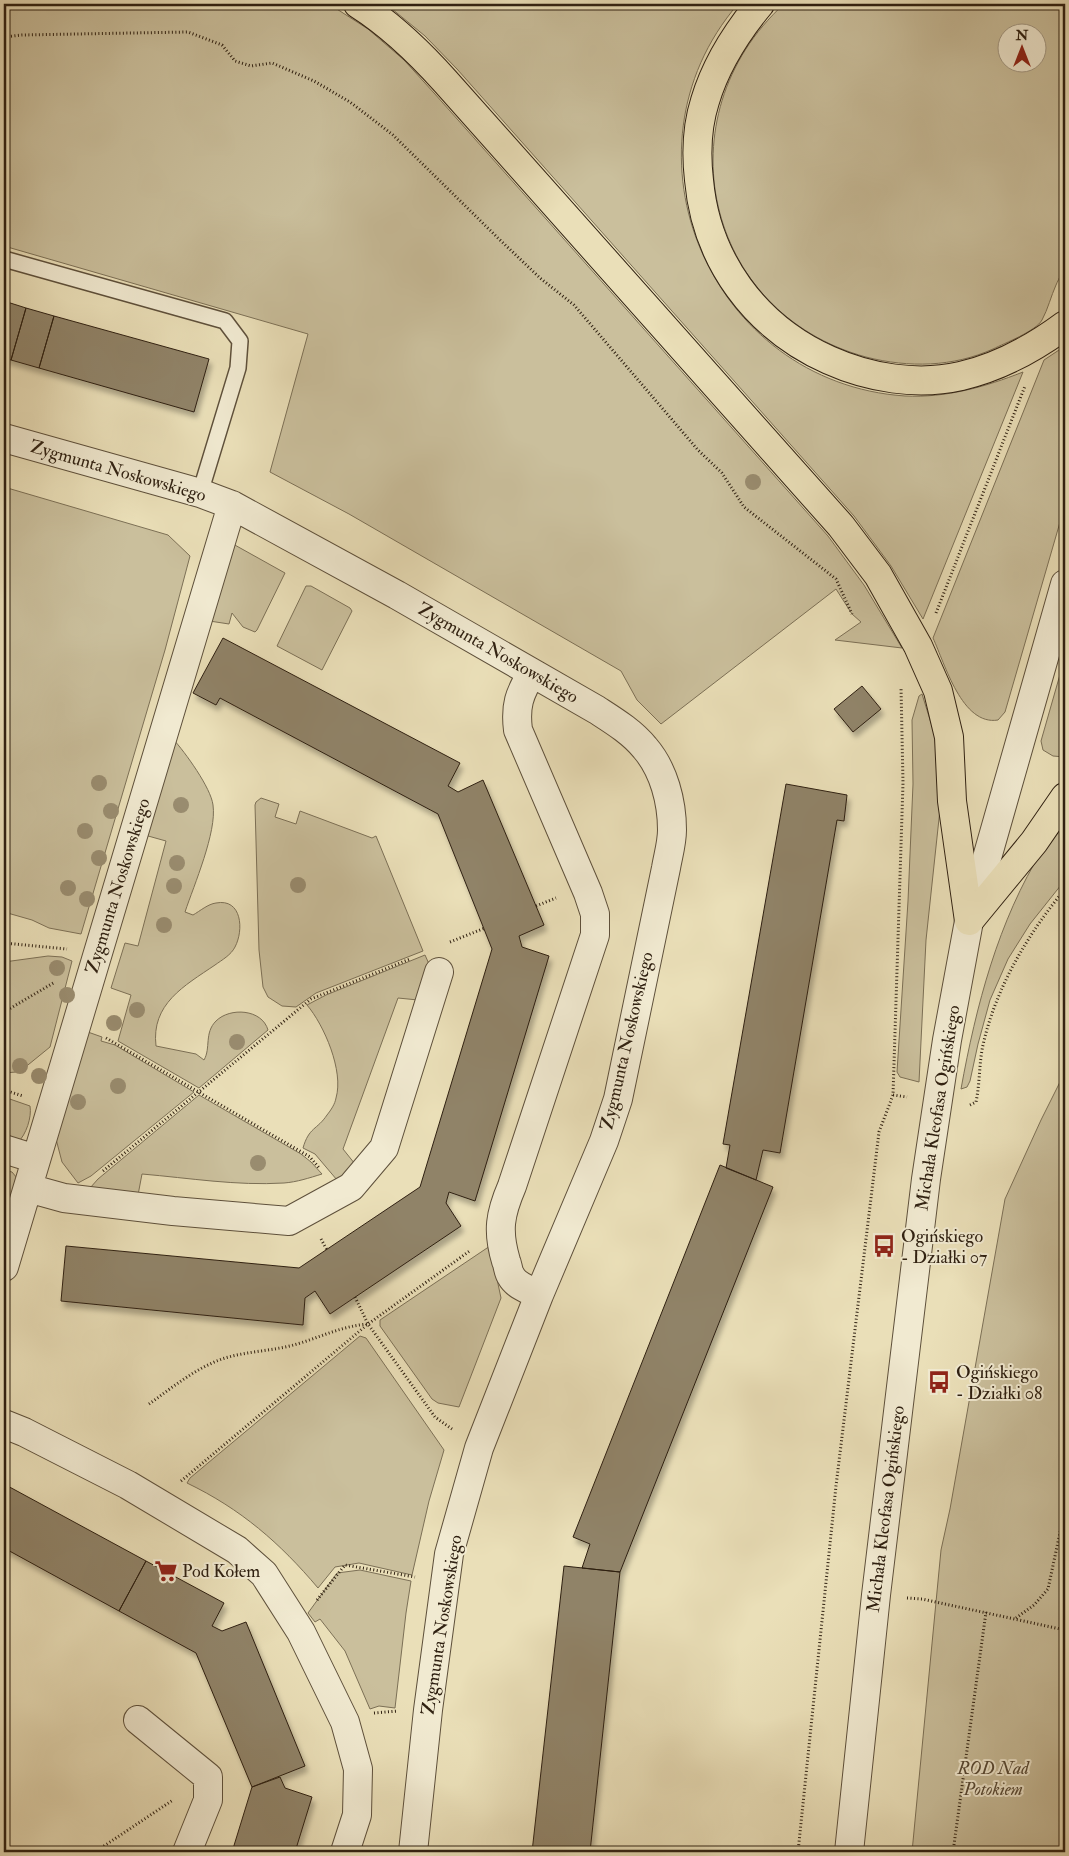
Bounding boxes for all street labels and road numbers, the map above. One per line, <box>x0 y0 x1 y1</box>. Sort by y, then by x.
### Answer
street label: Zygmunta Noskowskiego <box>27 435 209 507</box>
street label: Zygmunta Noskowskiego <box>413 598 583 709</box>
street label: Zygmunta Noskowskiego <box>80 795 156 976</box>
street label: Zygmunta Noskowskiego <box>595 949 659 1132</box>
street label: Michała Kleofasa Ogińskiego <box>910 1003 966 1213</box>
street label: Michała Kleofasa Ogińskiego <box>862 1404 910 1614</box>
street label: Zygmunta Noskowskiego <box>416 1533 468 1717</box>

